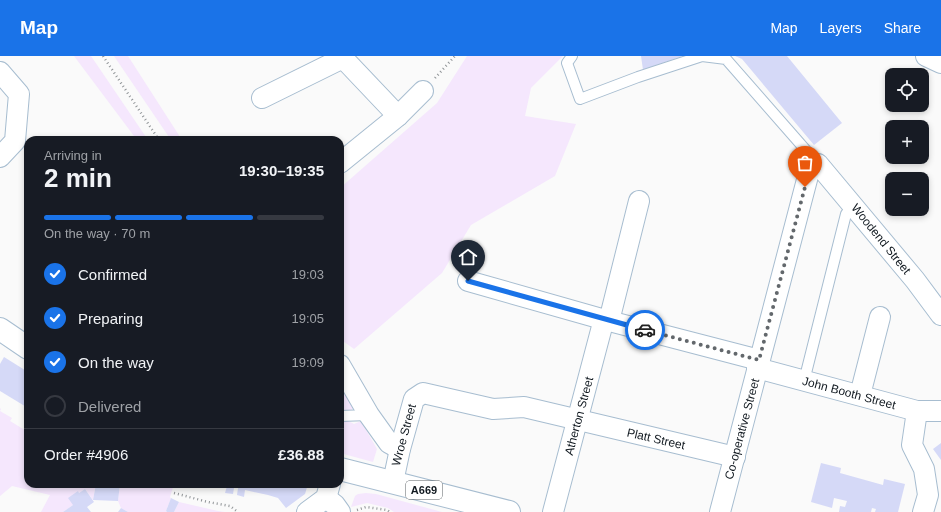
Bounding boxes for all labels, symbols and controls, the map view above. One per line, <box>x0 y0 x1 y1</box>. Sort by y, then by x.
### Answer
text: Map <box>20 17 58 38</box>
text: Map <box>770 20 798 36</box>
text: Layers <box>820 20 862 36</box>
text: Share <box>884 20 921 36</box>
map controls <box>885 68 929 216</box>
button: locate <box>885 68 929 112</box>
button: + <box>885 120 929 164</box>
pin <box>788 146 822 187</box>
text: Arriving in <box>44 148 102 163</box>
icon: bag <box>794 152 816 174</box>
text: 19:30–19:35 <box>239 162 324 179</box>
text: 2 min <box>44 163 112 193</box>
button: − <box>885 172 929 216</box>
street label: Woodend Street <box>848 201 914 278</box>
text: On the way · 70 m <box>44 226 150 241</box>
pin <box>451 240 485 281</box>
icon: home <box>457 246 479 268</box>
icon: check <box>44 263 66 285</box>
text: Confirmed <box>78 266 147 283</box>
text: 19:03 <box>291 267 324 282</box>
icon: check <box>44 307 66 329</box>
text: Preparing <box>78 310 143 327</box>
courier <box>625 310 665 350</box>
text: 19:05 <box>291 311 324 326</box>
icon: car <box>634 319 656 341</box>
icon: check <box>44 351 66 373</box>
text: On the way <box>78 354 154 371</box>
text: 19:09 <box>291 355 324 370</box>
street label: John Booth Street <box>801 374 898 412</box>
street label: Atherton Street <box>562 375 596 457</box>
street label: Co-operative Street <box>722 376 762 481</box>
text: Delivered <box>78 398 141 415</box>
street label: Wroe Street <box>389 402 419 468</box>
street label: Platt Street <box>625 426 687 453</box>
text: Order #4906 <box>44 446 128 463</box>
text: £36.88 <box>278 446 324 463</box>
road number: A669 <box>406 481 442 499</box>

